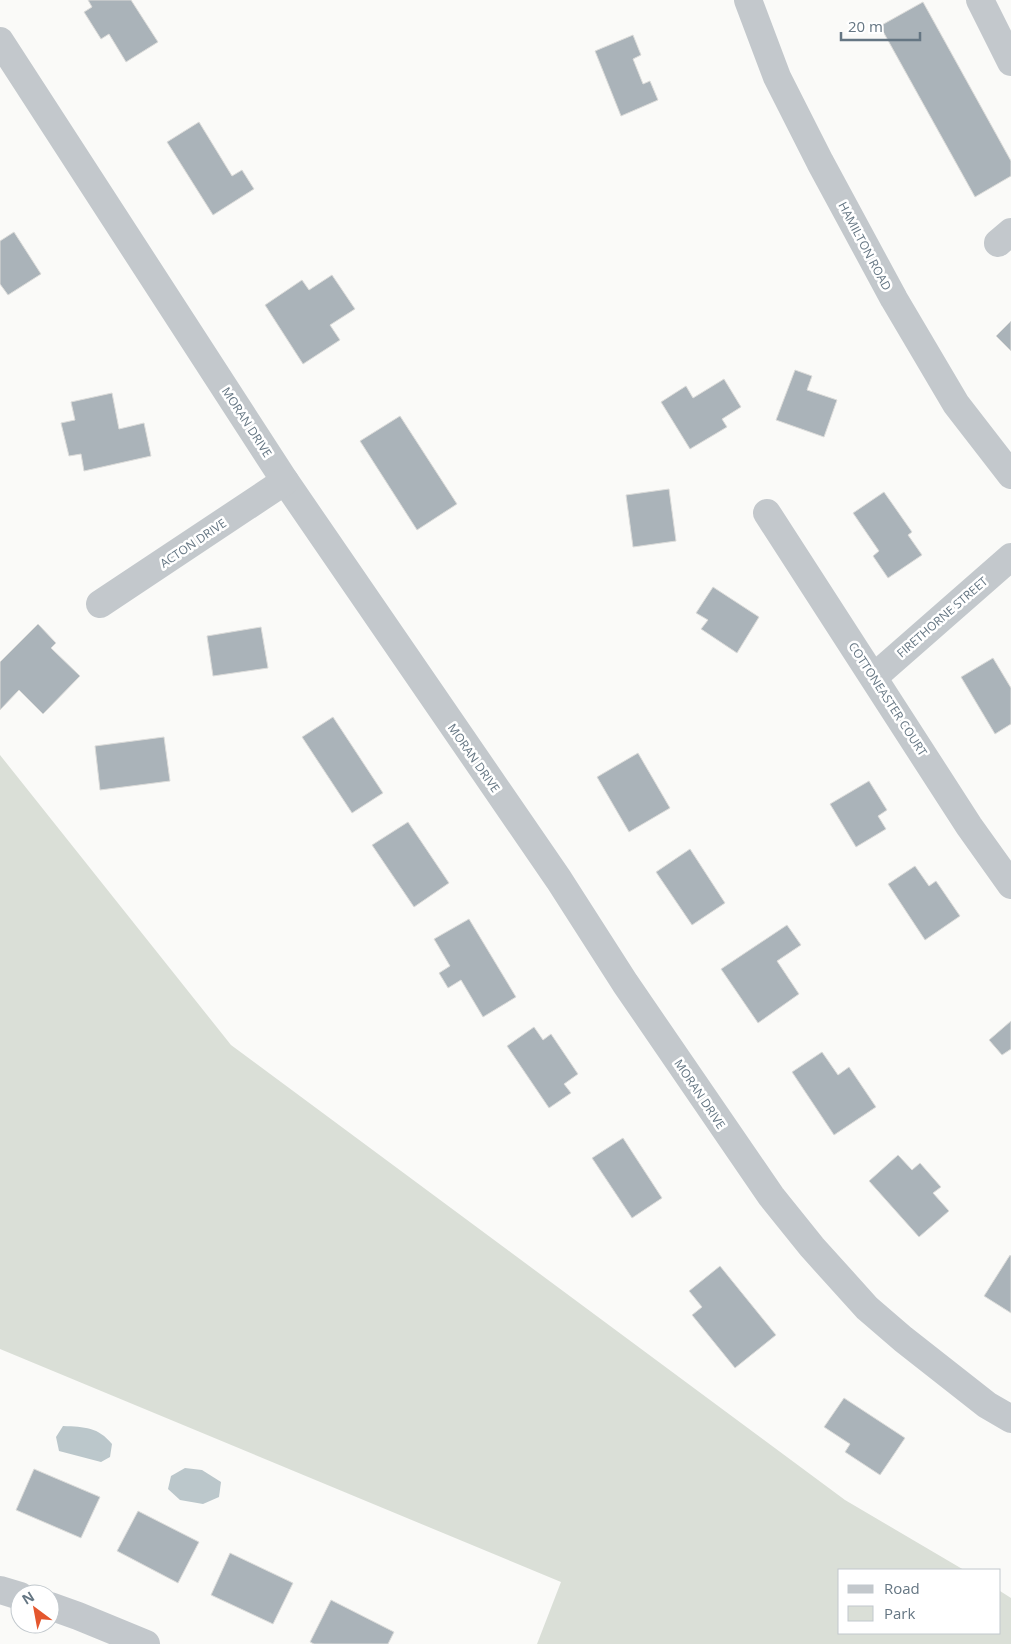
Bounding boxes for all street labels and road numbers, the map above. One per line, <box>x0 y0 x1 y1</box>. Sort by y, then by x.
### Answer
street label: HAMILTON ROAD <box>834 199 896 293</box>
street label: MORAN DRIVE <box>218 384 276 460</box>
street label: ACTON DRIVE <box>157 515 229 571</box>
street label: FIRETHORNE STREET <box>893 573 991 661</box>
street label: COTTONEASTER COURT <box>845 639 931 760</box>
street label: MORAN DRIVE <box>444 720 504 796</box>
street label: MORAN DRIVE <box>670 1056 730 1132</box>

